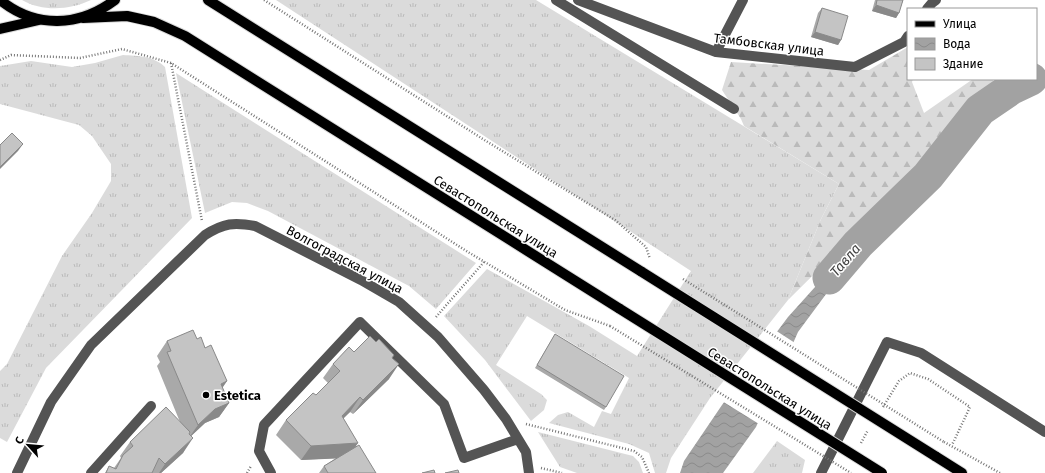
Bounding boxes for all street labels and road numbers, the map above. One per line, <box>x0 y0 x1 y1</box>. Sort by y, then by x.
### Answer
street label: Тамбовская улица <box>713 30 825 59</box>
street label: Севастопольская улица <box>431 172 561 261</box>
street label: Волгоградская улица <box>284 222 406 297</box>
street label: Севастопольская улица <box>705 344 835 433</box>

